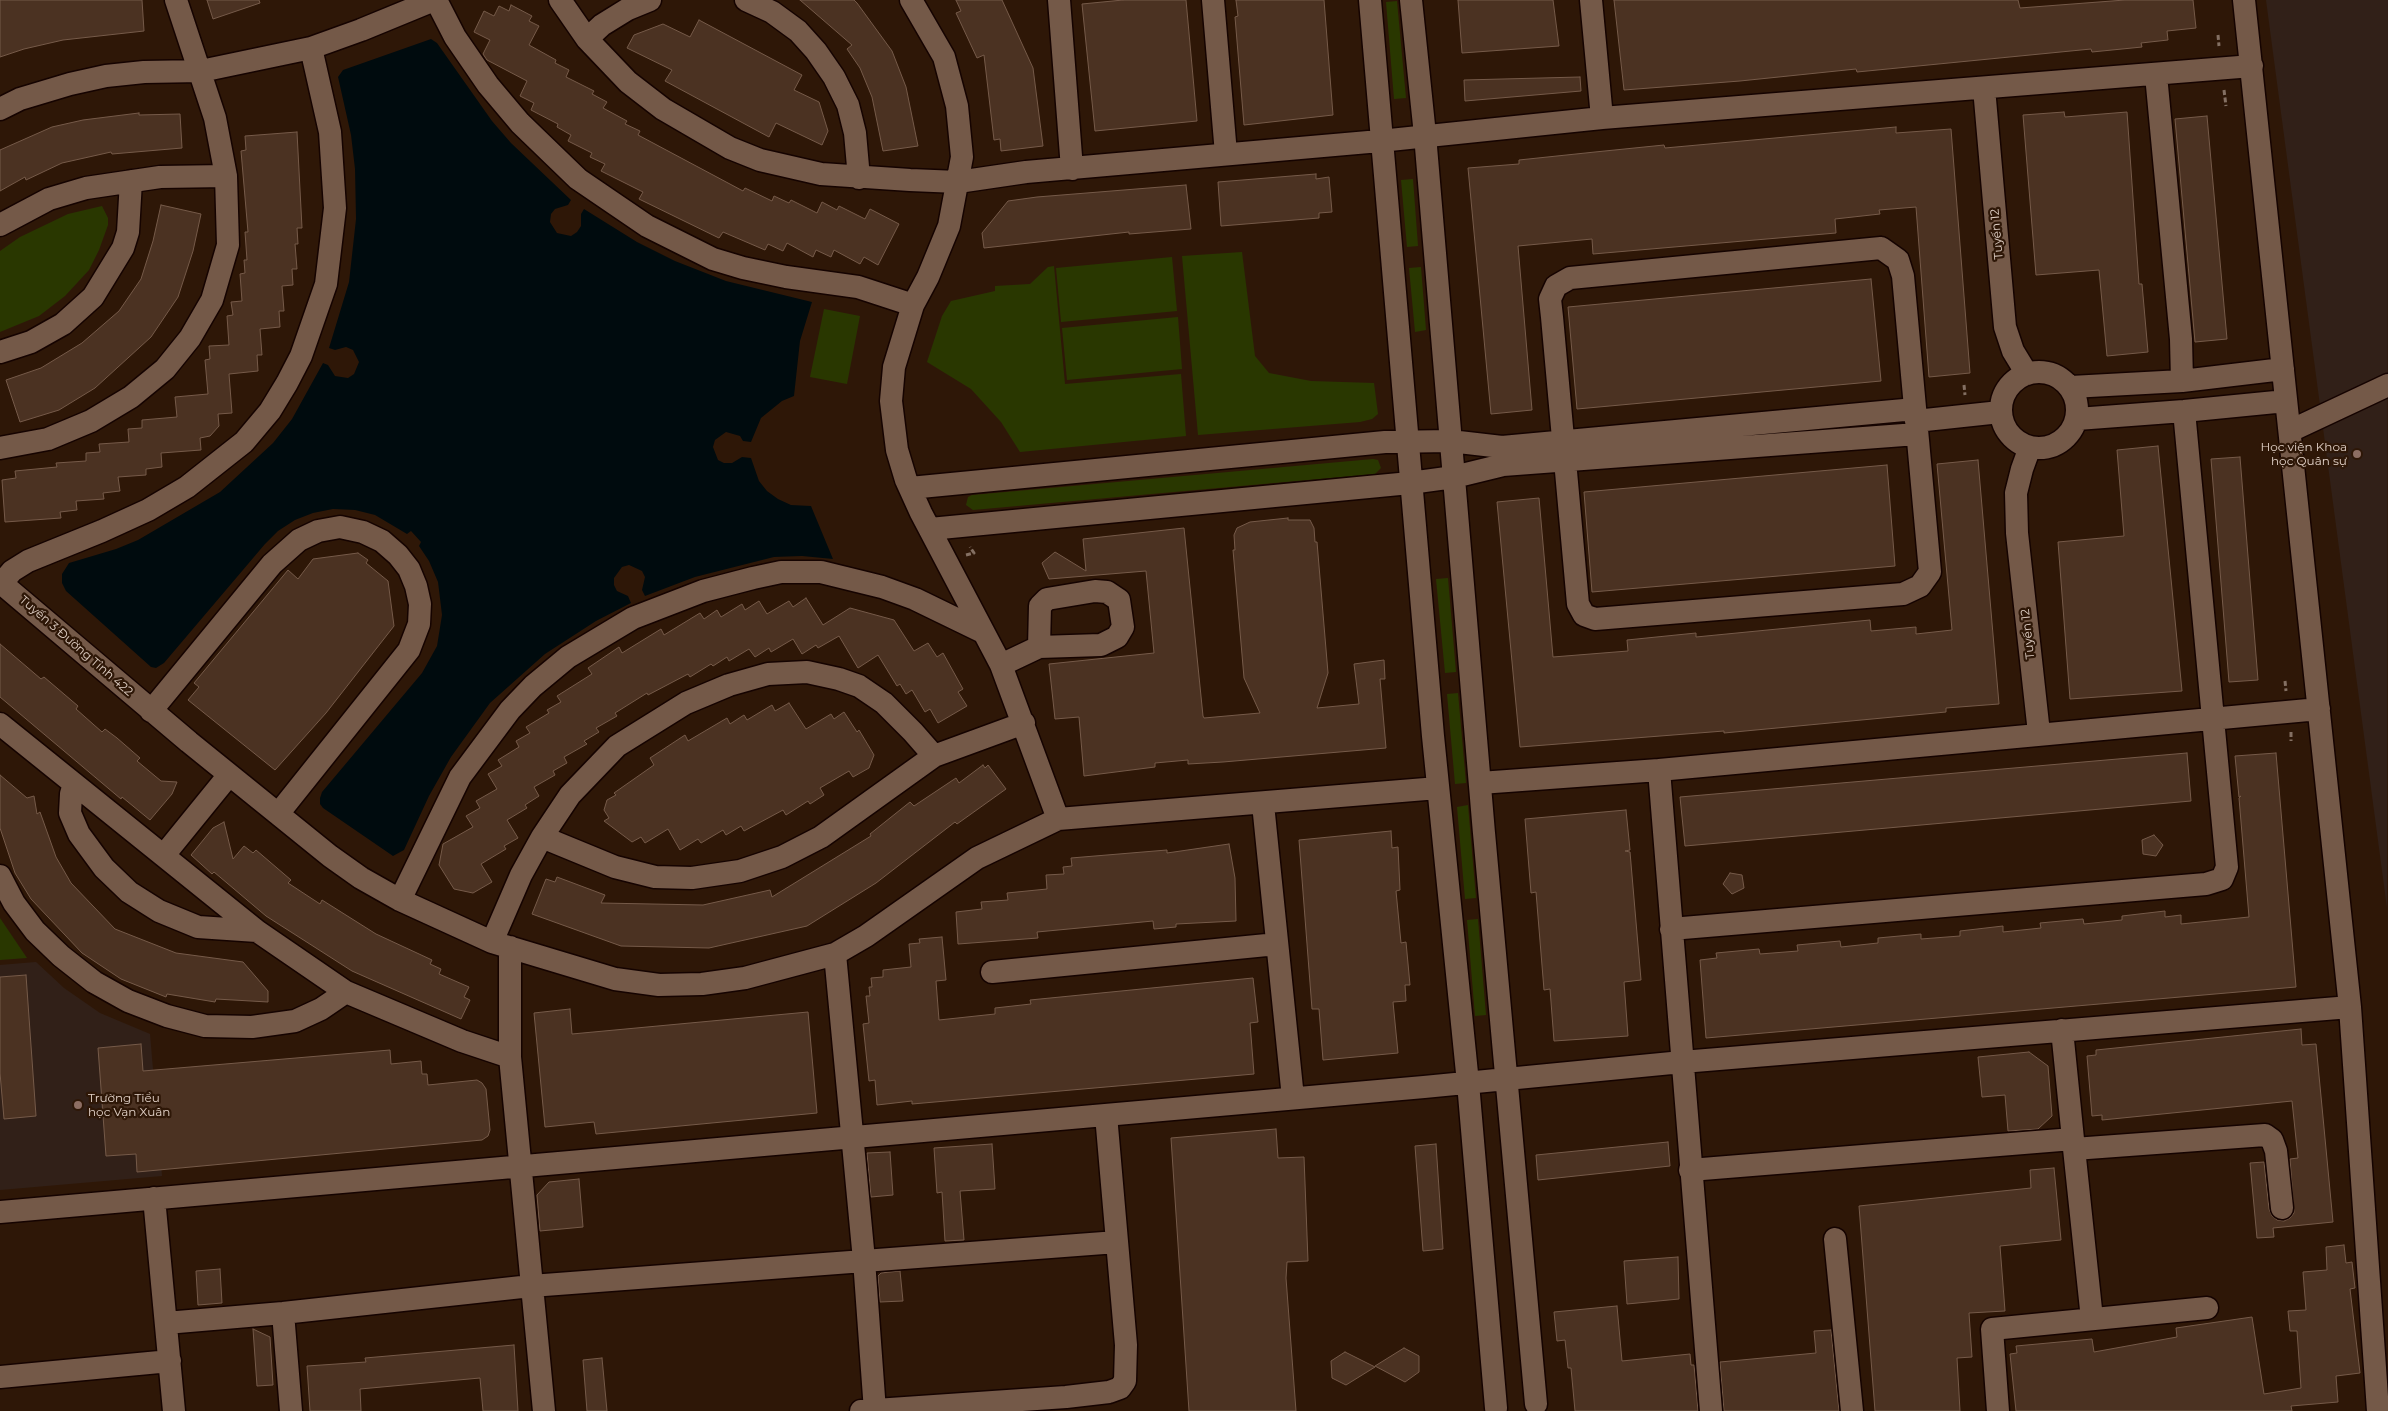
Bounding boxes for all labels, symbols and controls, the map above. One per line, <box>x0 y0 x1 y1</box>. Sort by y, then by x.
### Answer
street label: Tuyến 12 <box>1988 208 2006 260</box>
place label: Học viện Khoa học Quân sự <box>2260 440 2347 468</box>
marker: Học viện Khoa học Quân sự <box>2351 448 2363 460</box>
street label: Tuyến 3 Đường Tỉnh 422 <box>16 593 136 699</box>
street label: Tuyến 12 <box>2018 608 2038 660</box>
place label: Trường Tiểu học Vạn Xuân <box>88 1091 170 1119</box>
marker: Trường Tiểu học Vạn Xuân <box>72 1099 84 1111</box>

